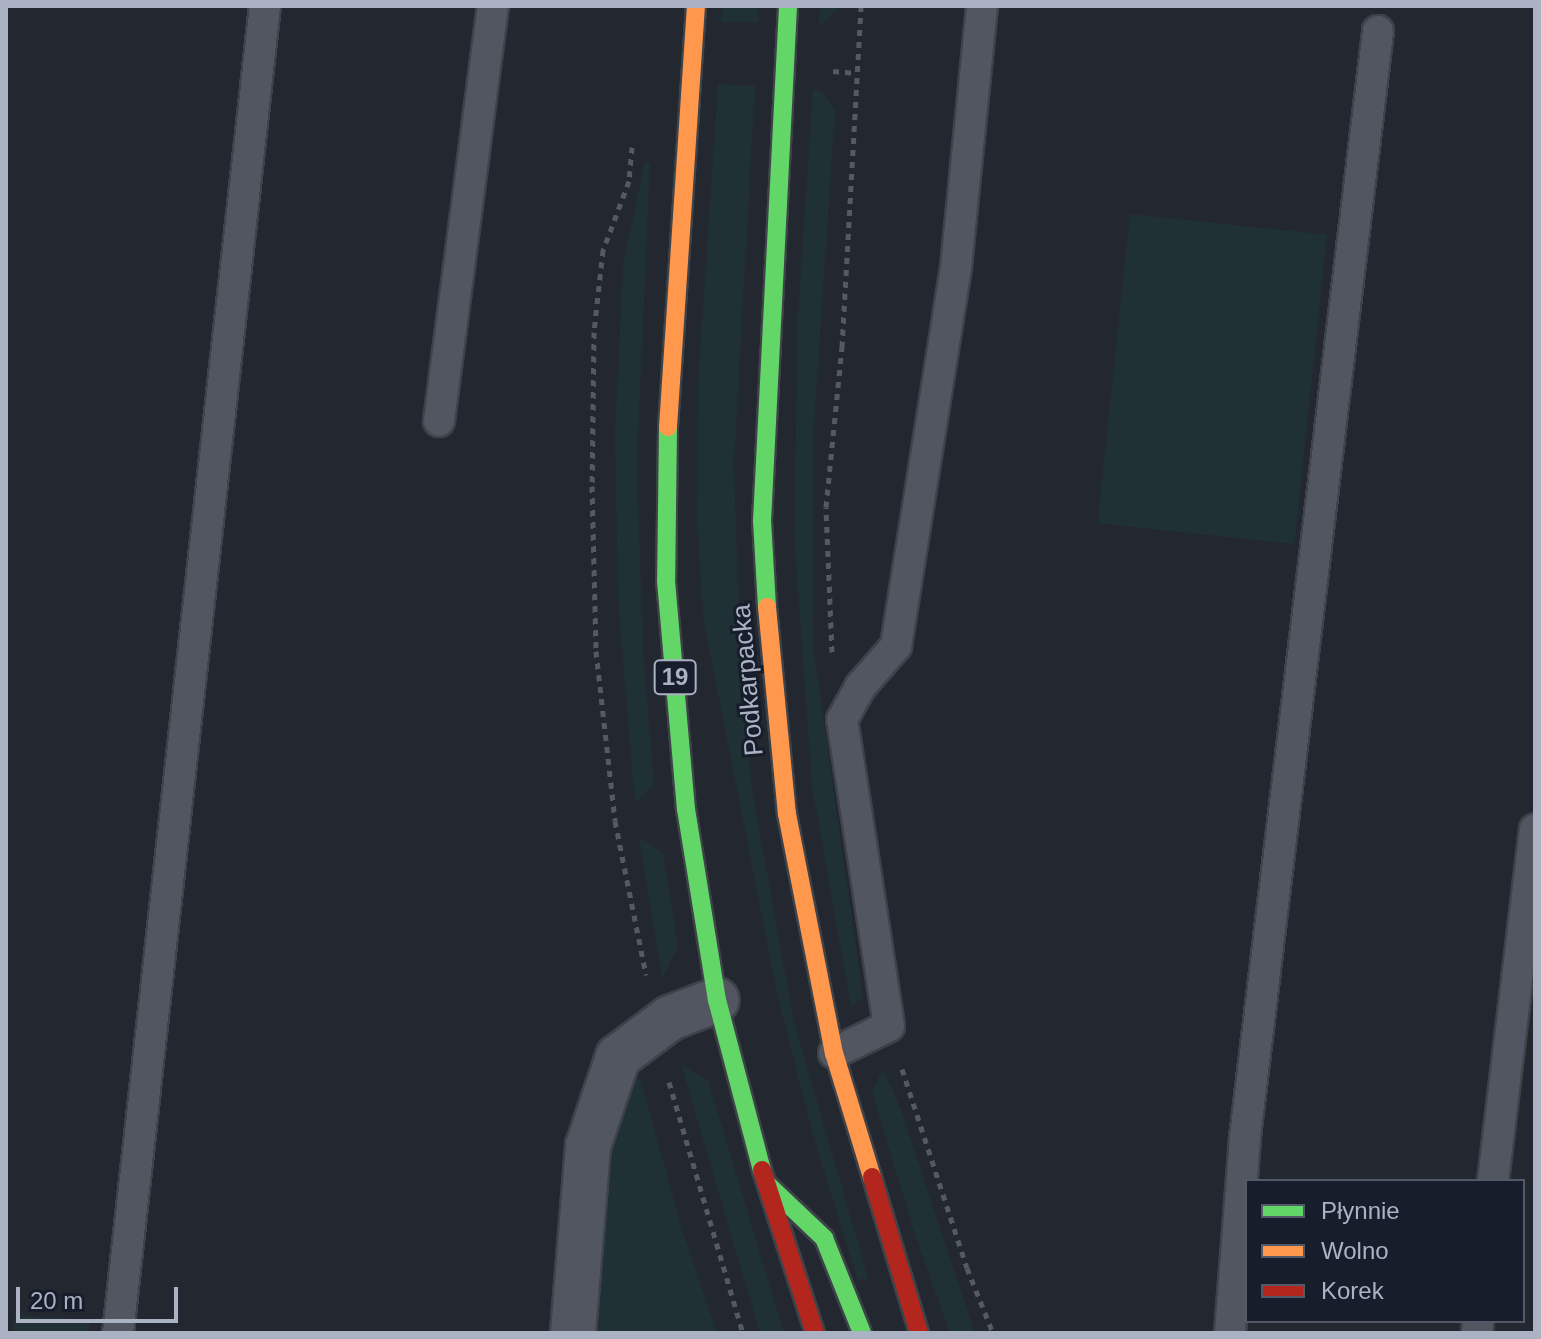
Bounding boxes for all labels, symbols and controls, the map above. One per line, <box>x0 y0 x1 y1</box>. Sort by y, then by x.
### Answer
street label: Podkarpacka <box>726 603 770 757</box>
road number: 19 <box>653 657 697 697</box>
legend <box>1245 1179 1525 1323</box>
text: Płynnie <box>1321 1197 1400 1224</box>
text: Wolno <box>1321 1237 1389 1264</box>
scale bar <box>20 1271 182 1321</box>
text: Korek <box>1321 1277 1384 1304</box>
text: 20 m <box>30 1287 83 1314</box>

